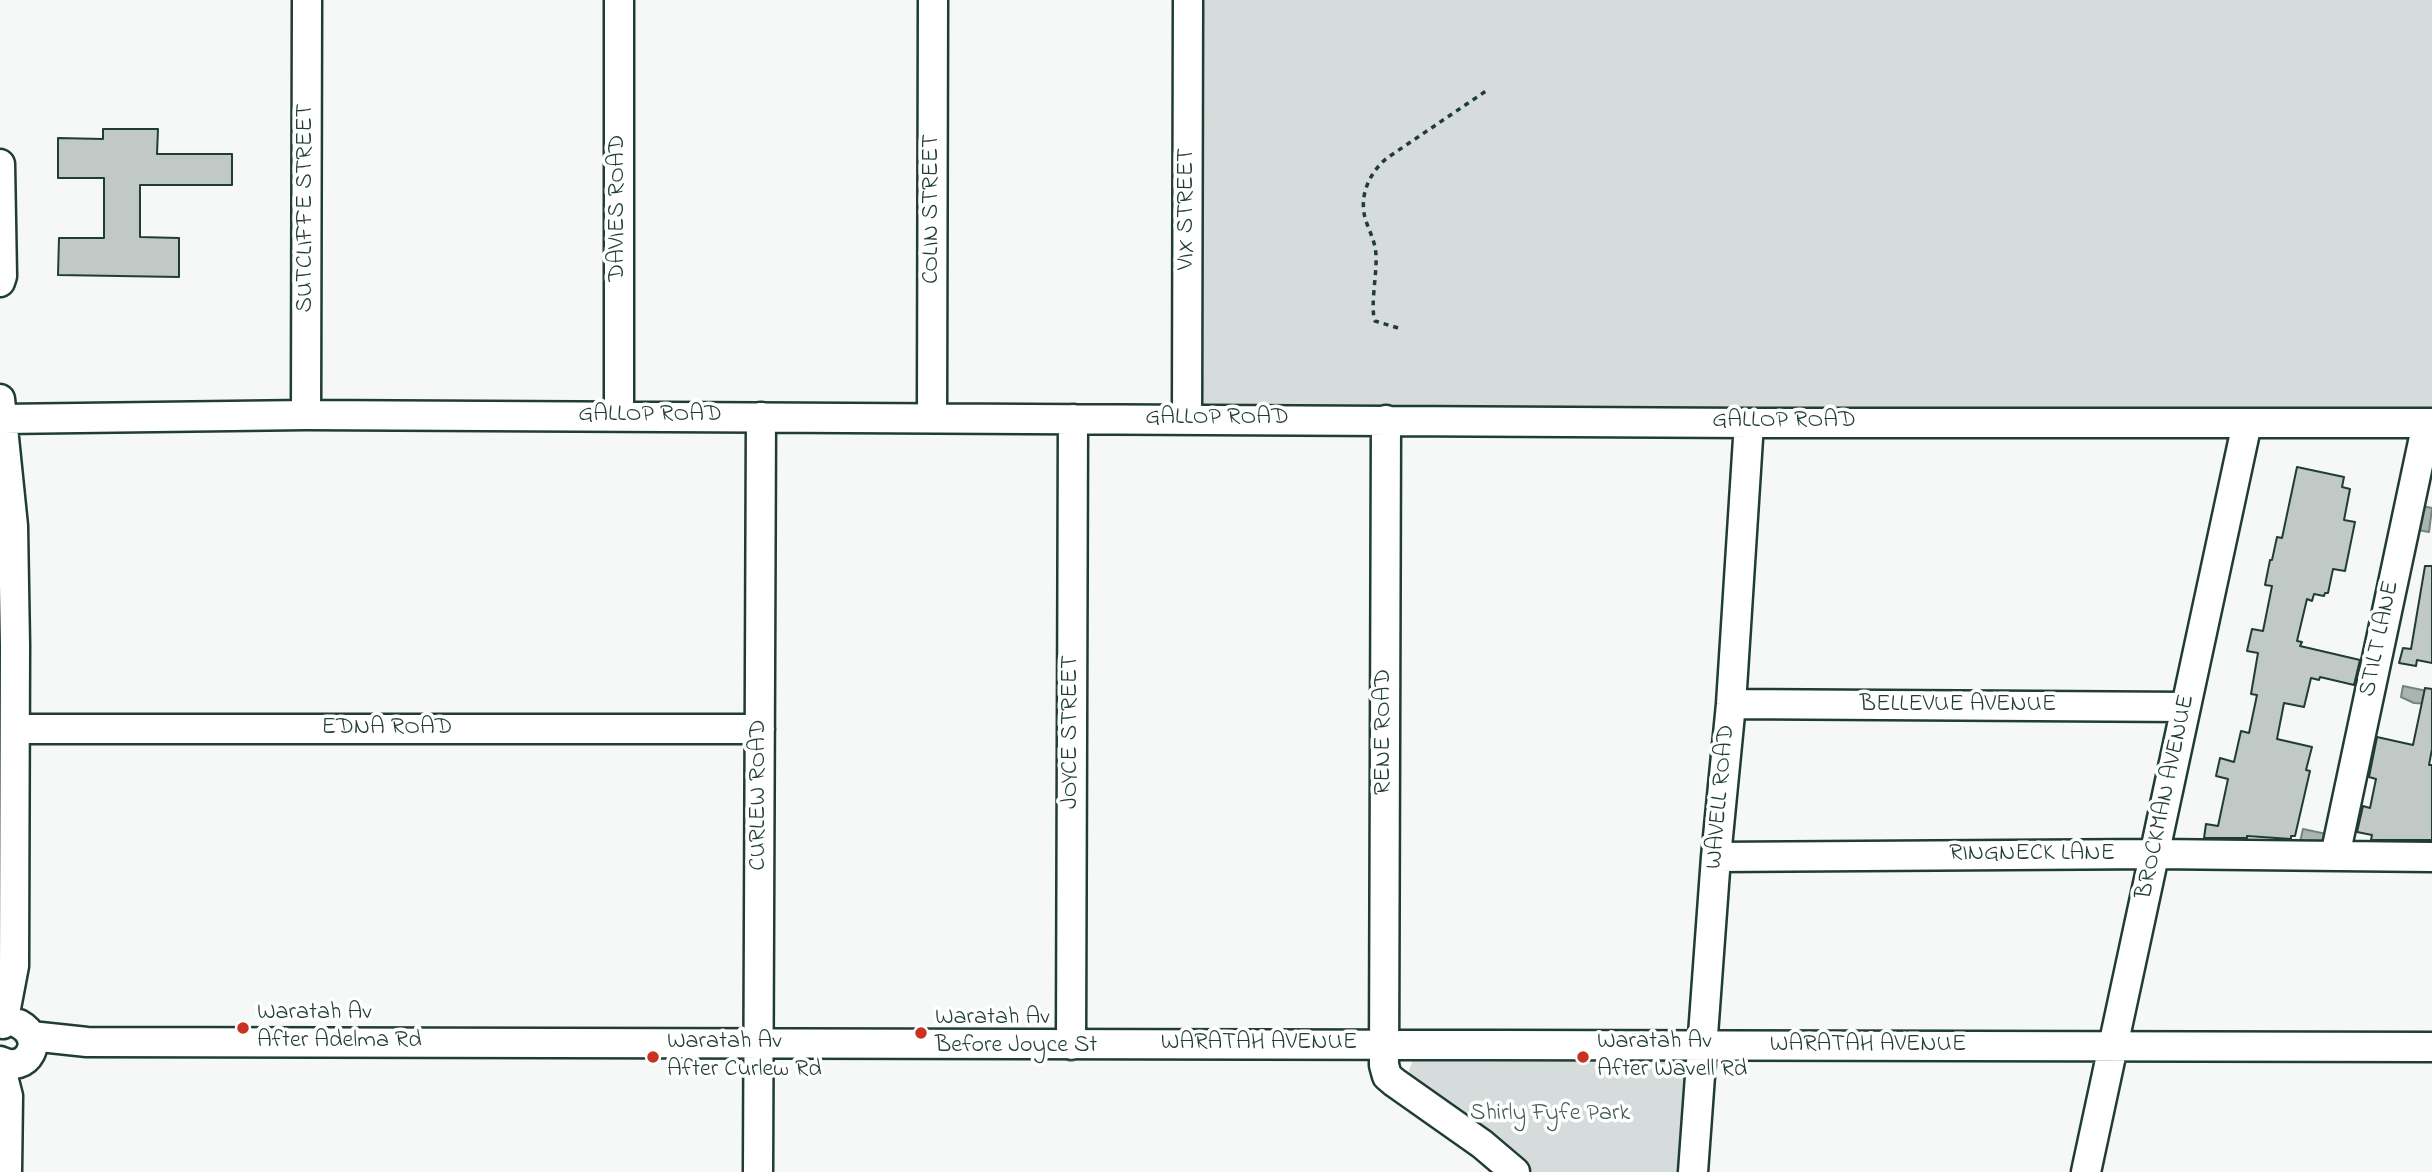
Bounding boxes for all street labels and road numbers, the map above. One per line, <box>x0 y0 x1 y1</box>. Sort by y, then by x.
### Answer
street label: SUTCLIFFE STREET <box>293 104 321 312</box>
street label: COLIN STREET <box>919 134 947 284</box>
street label: DAVIES ROAD <box>605 135 633 281</box>
street label: VIX STREET <box>1174 148 1202 270</box>
street label: GALLOP ROAD <box>578 402 722 430</box>
street label: GALLOP ROAD <box>1145 405 1289 433</box>
street label: GALLOP ROAD <box>1712 408 1856 436</box>
street label: STILT LANE <box>2355 578 2407 700</box>
street label: JOYCE STREET <box>1058 655 1086 809</box>
street label: RENE ROAD <box>1371 669 1399 795</box>
street label: BELLEVUE AVENUE <box>1860 692 2056 720</box>
street label: BROCKMAN AVENUE <box>2131 692 2203 902</box>
street label: EDNA ROAD <box>322 715 452 743</box>
street label: CURLEW ROAD <box>746 719 774 871</box>
street label: WAVELL ROAD <box>1701 724 1743 870</box>
street label: RINGNECK LANE <box>1949 841 2115 869</box>
street label: WARATAH AVENUE <box>1161 1030 1357 1058</box>
street label: WARATAH AVENUE <box>1770 1032 1966 1060</box>

